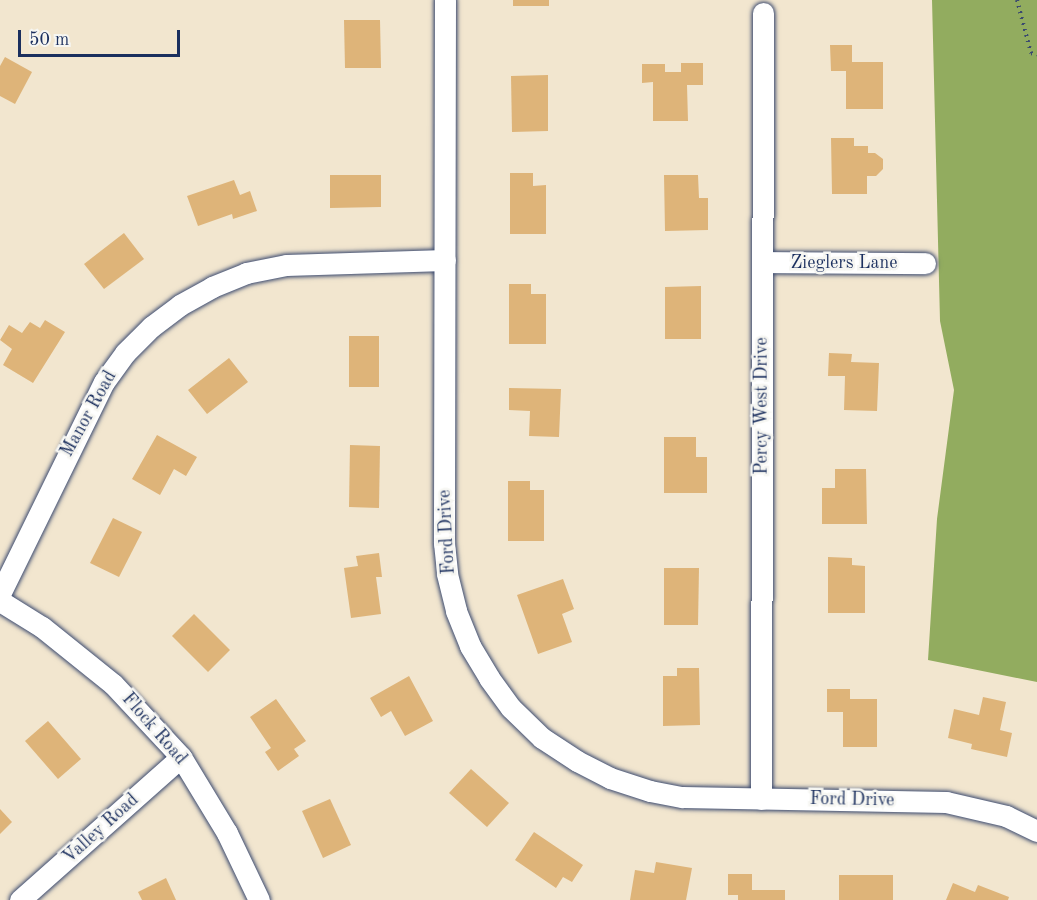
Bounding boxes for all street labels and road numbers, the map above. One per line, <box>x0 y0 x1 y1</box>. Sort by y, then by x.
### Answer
street label: Zieglers Lane <box>791 252 897 274</box>
street label: Percy West Drive <box>751 337 773 475</box>
street label: Manor Road <box>56 367 122 461</box>
street label: Ford Drive <box>434 489 460 575</box>
street label: Flock Road <box>117 689 191 769</box>
street label: Ford Drive <box>809 788 895 812</box>
street label: Valley Road <box>59 790 143 868</box>

